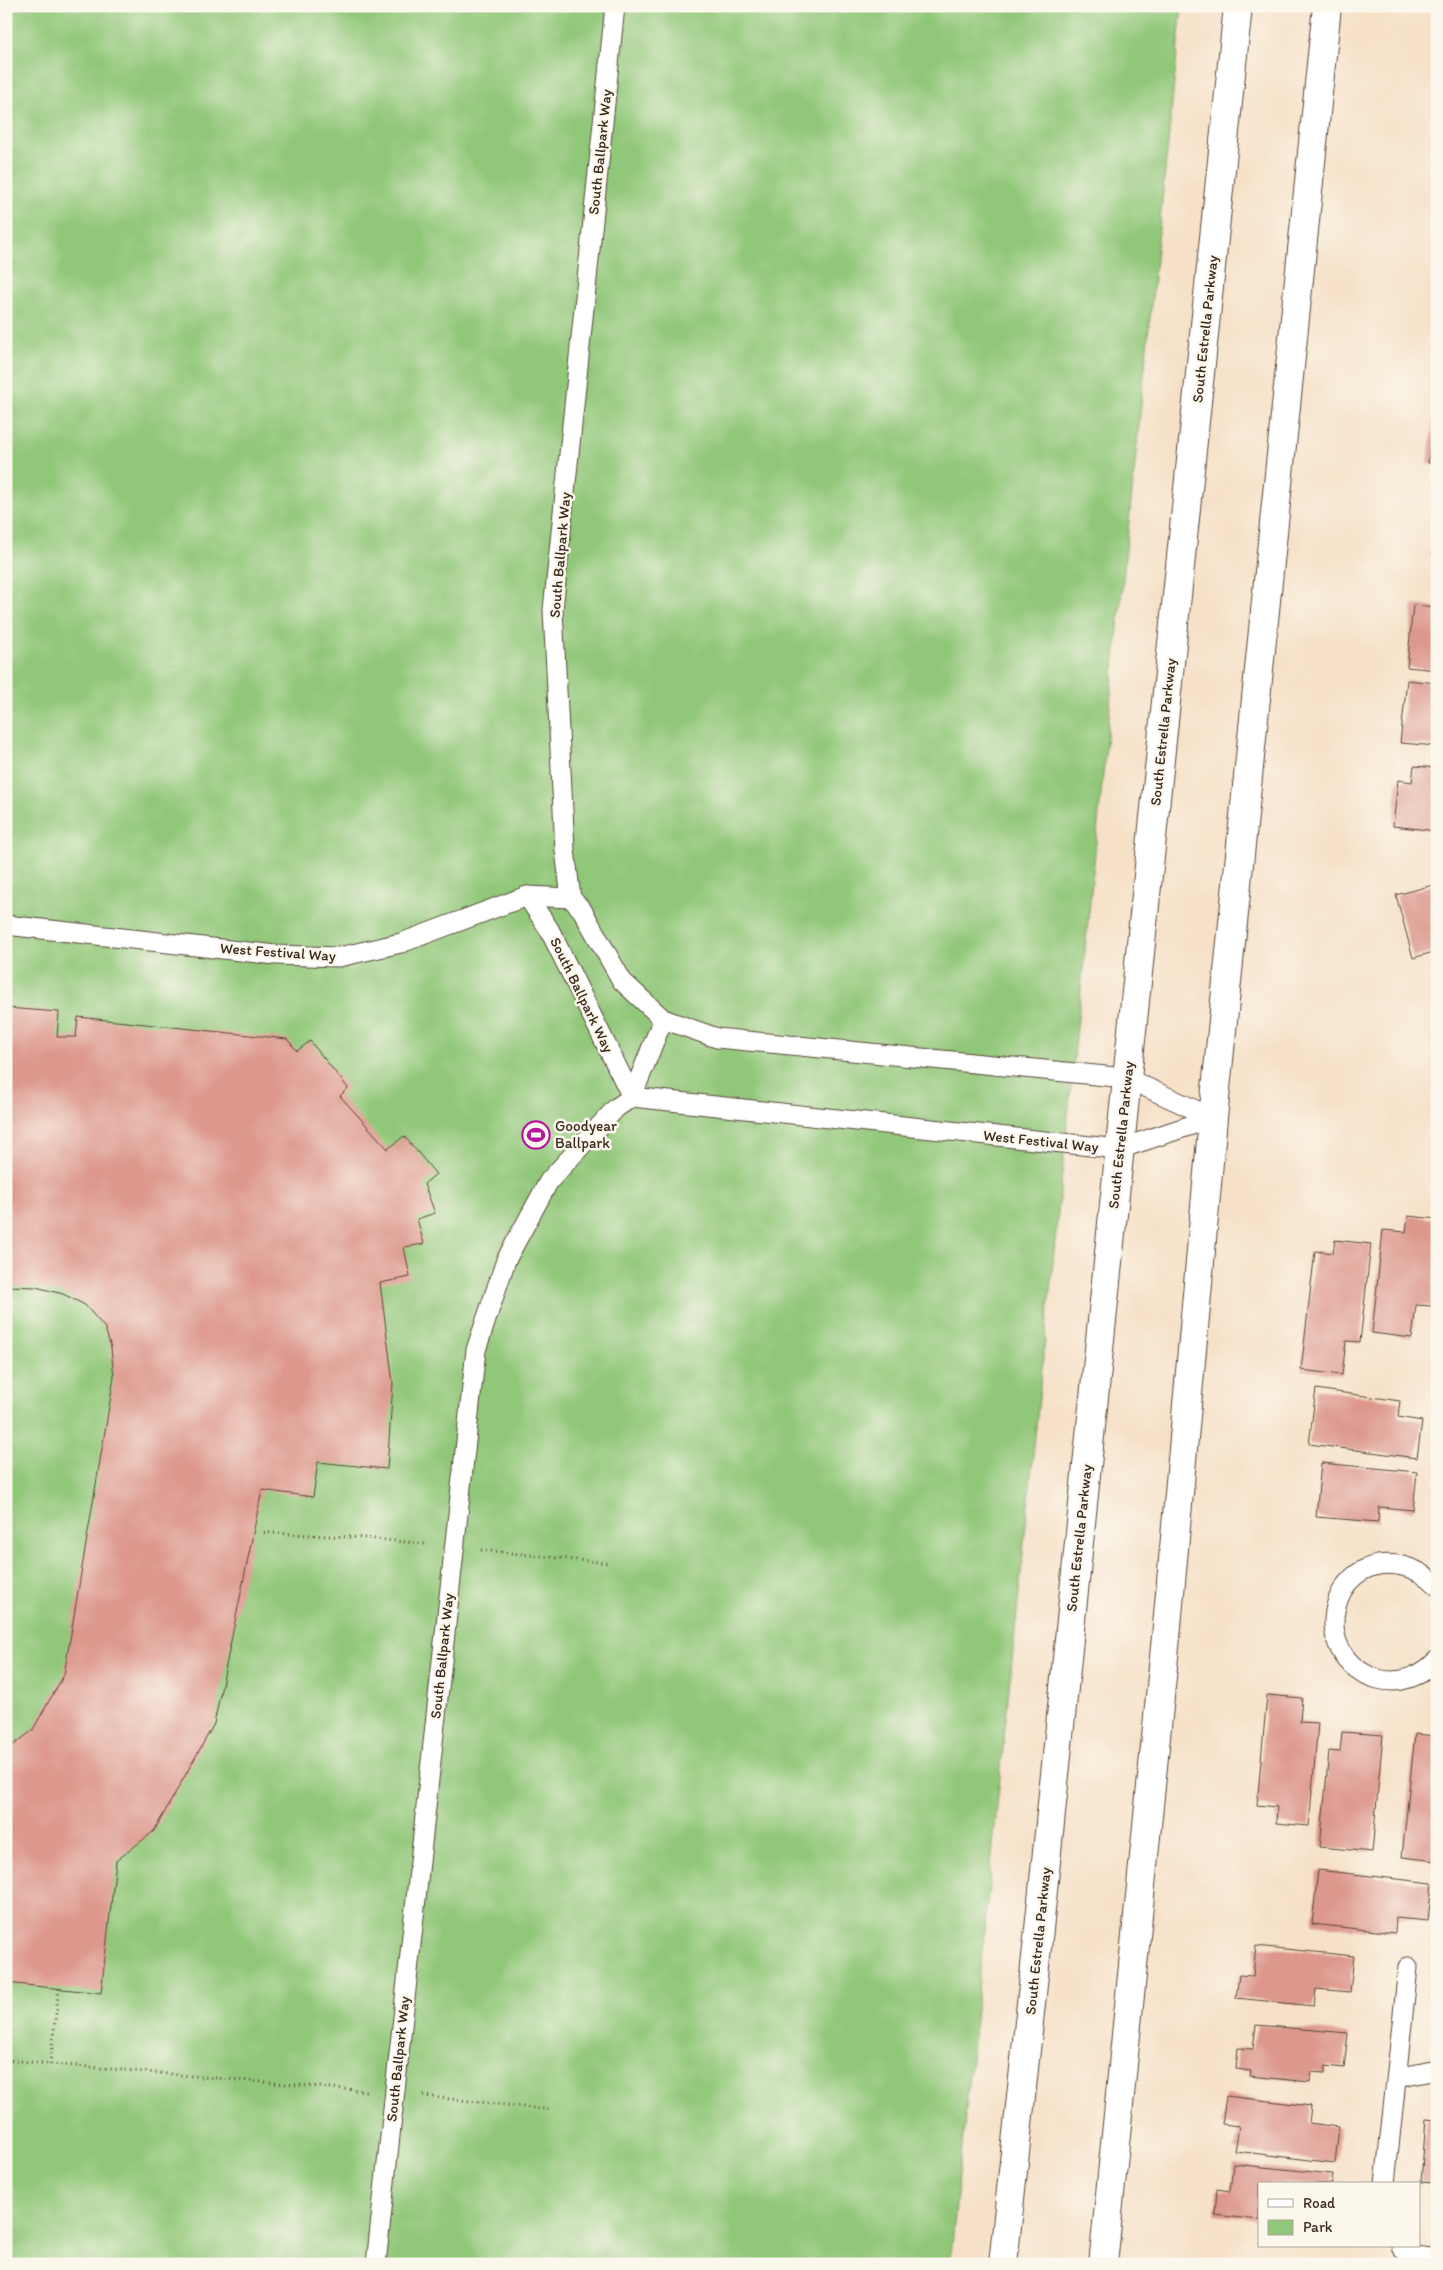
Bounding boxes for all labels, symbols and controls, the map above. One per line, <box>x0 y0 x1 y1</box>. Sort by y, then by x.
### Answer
street label: South Ballpark Way <box>584 88 616 216</box>
street label: South Estrella Parkway <box>1188 254 1222 404</box>
street label: South Ballpark Way <box>546 491 574 619</box>
street label: South Estrella Parkway <box>1146 657 1180 807</box>
street label: South Ballpark Way <box>546 934 618 1056</box>
street label: West Festival Way <box>220 939 336 965</box>
street label: South Estrella Parkway <box>1104 1060 1138 1210</box>
place label: Goodyear Ballpark <box>555 1117 617 1152</box>
sports icon: Goodyear Ballpark <box>521 1120 551 1150</box>
street label: West Festival Way <box>982 1126 1100 1156</box>
street label: South Estrella Parkway <box>1062 1463 1096 1613</box>
street label: South Ballpark Way <box>426 1592 458 1720</box>
street label: South Estrella Parkway <box>1021 1866 1055 2016</box>
street label: South Ballpark Way <box>382 1995 414 2123</box>
legend <box>1258 2182 1420 2248</box>
text: Road <box>1303 2194 1336 2212</box>
text: Park <box>1303 2218 1333 2236</box>

